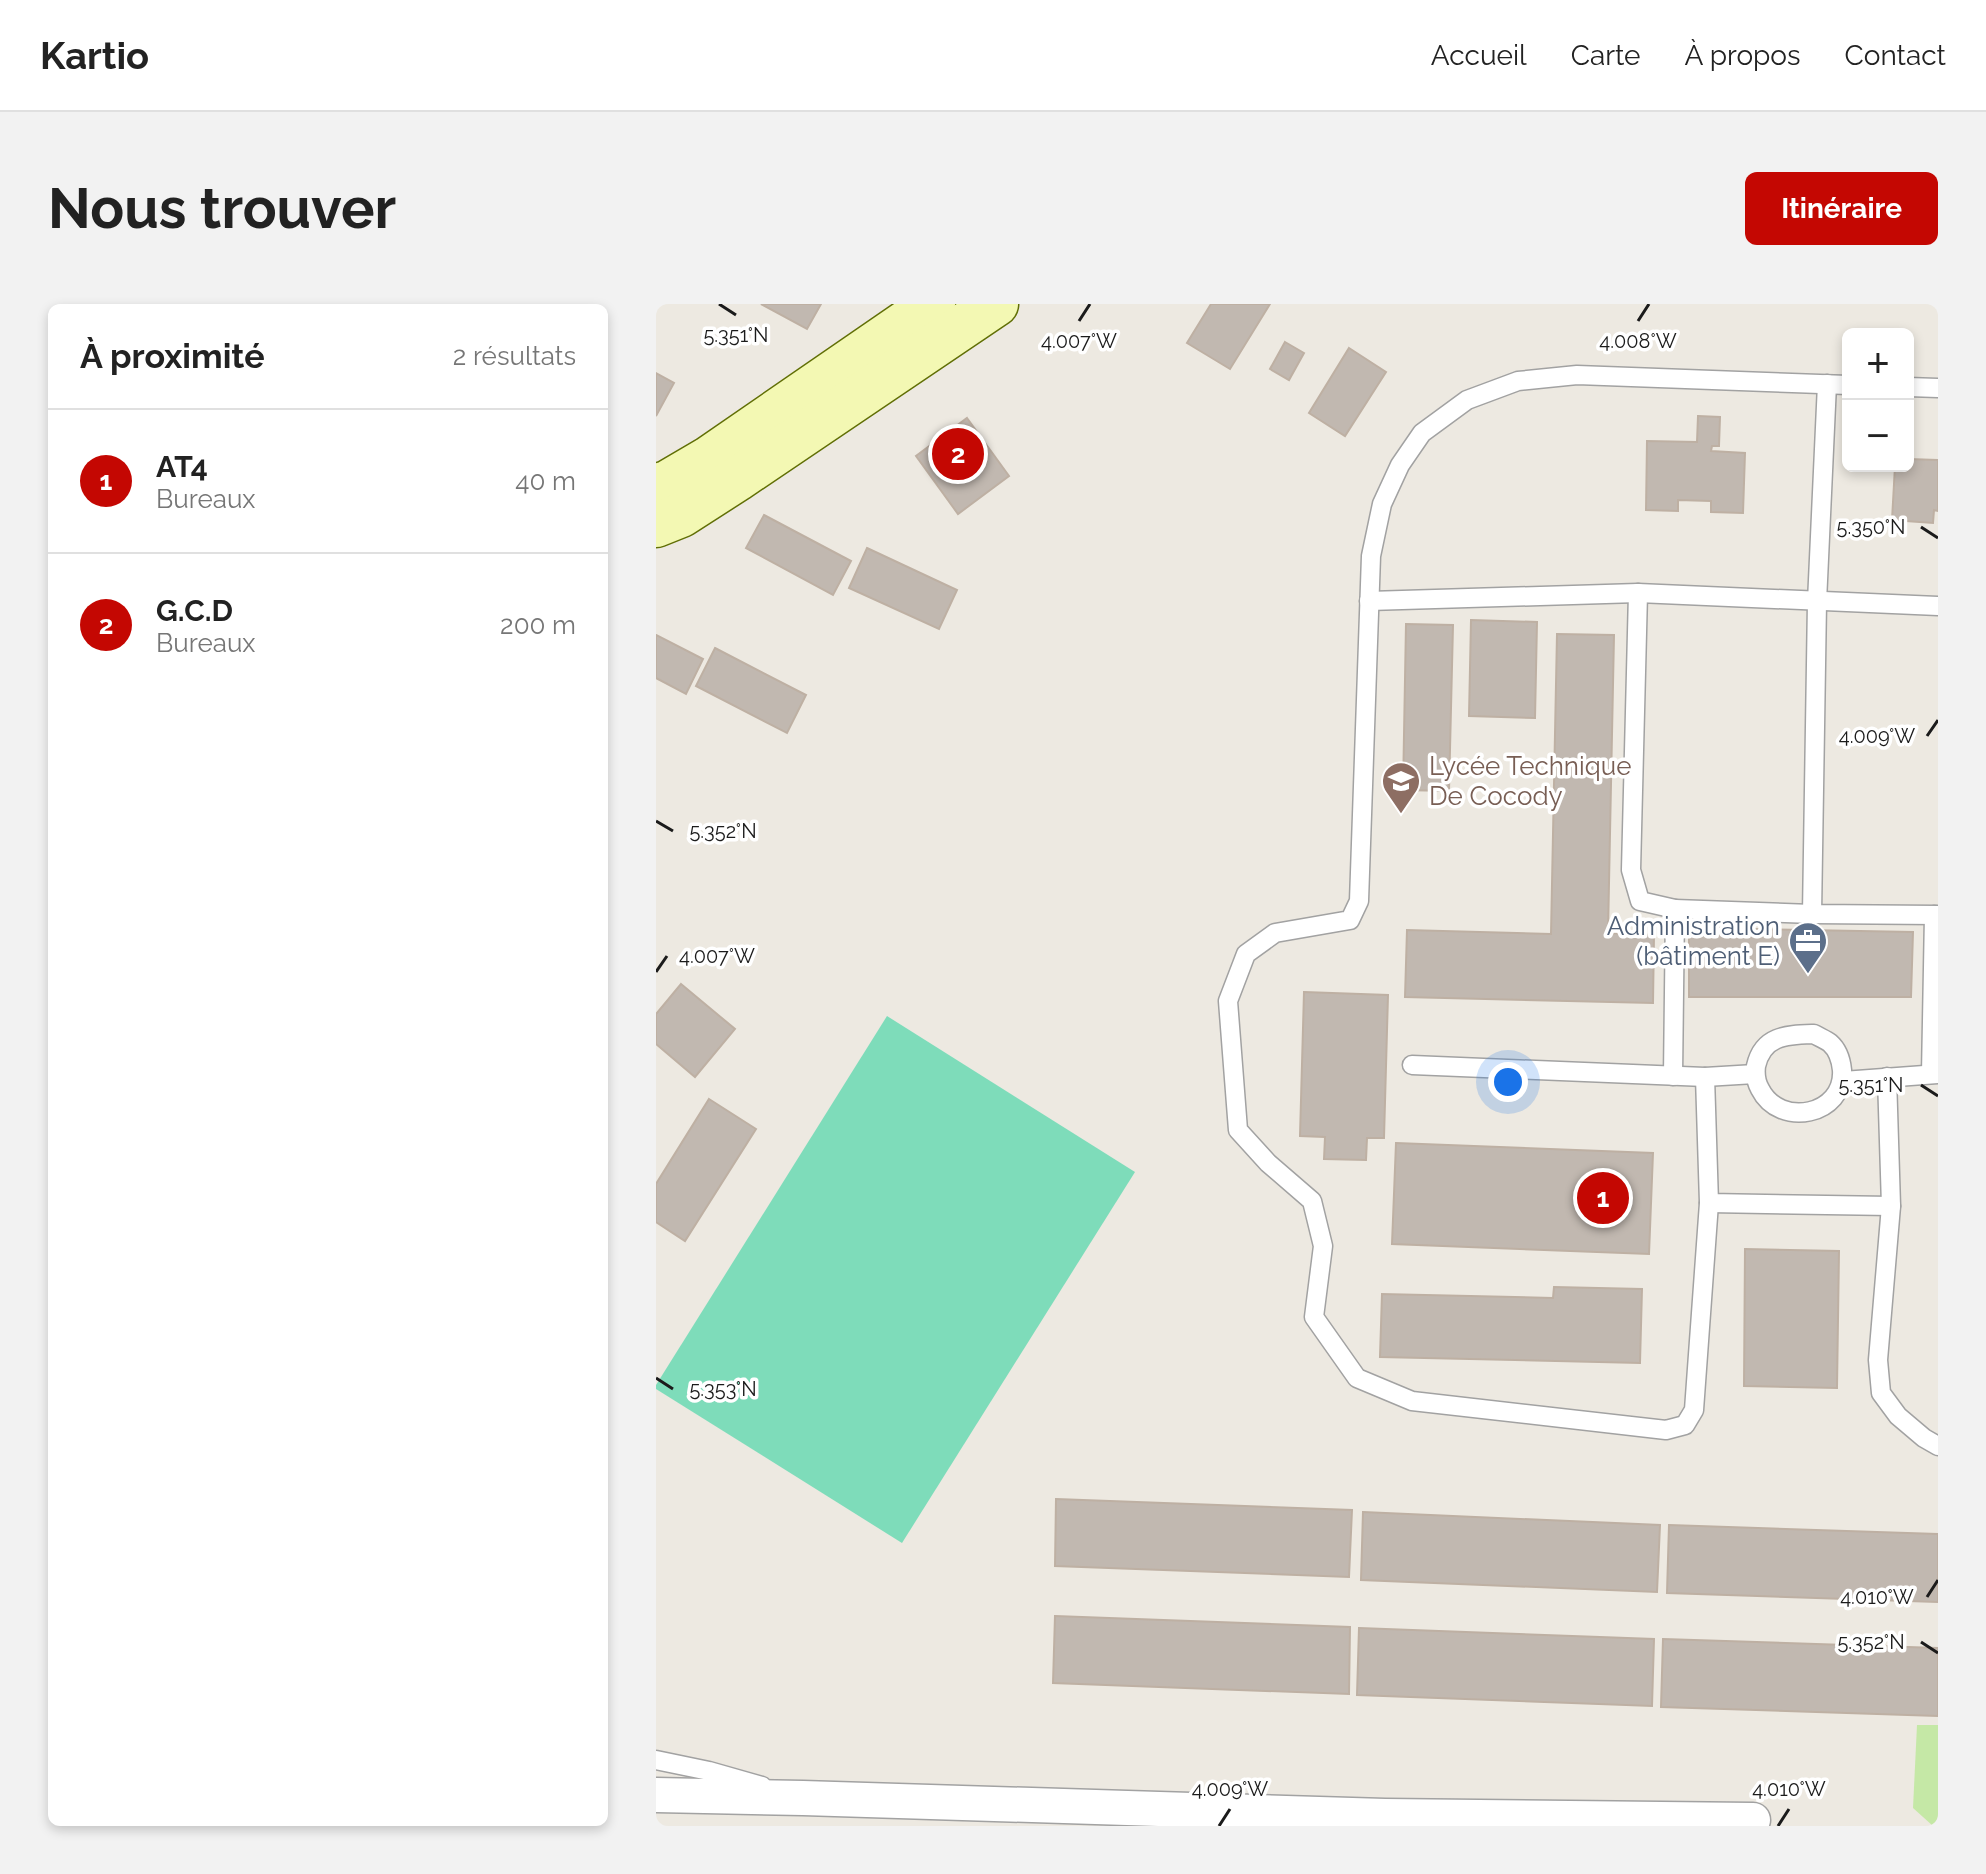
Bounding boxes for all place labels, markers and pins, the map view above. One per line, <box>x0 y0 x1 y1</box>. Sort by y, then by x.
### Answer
pin: 2 <box>932 424 984 484</box>
place label: Lycée Technique De Cocody <box>1429 751 1631 811</box>
school or university icon: Lycée Technique De Cocody <box>1380 760 1422 815</box>
place label: Administration (bâtiment E) <box>1607 911 1780 971</box>
office icon: Administration (bâtiment E) <box>1787 920 1829 975</box>
pin: 1 <box>1577 1168 1629 1228</box>

